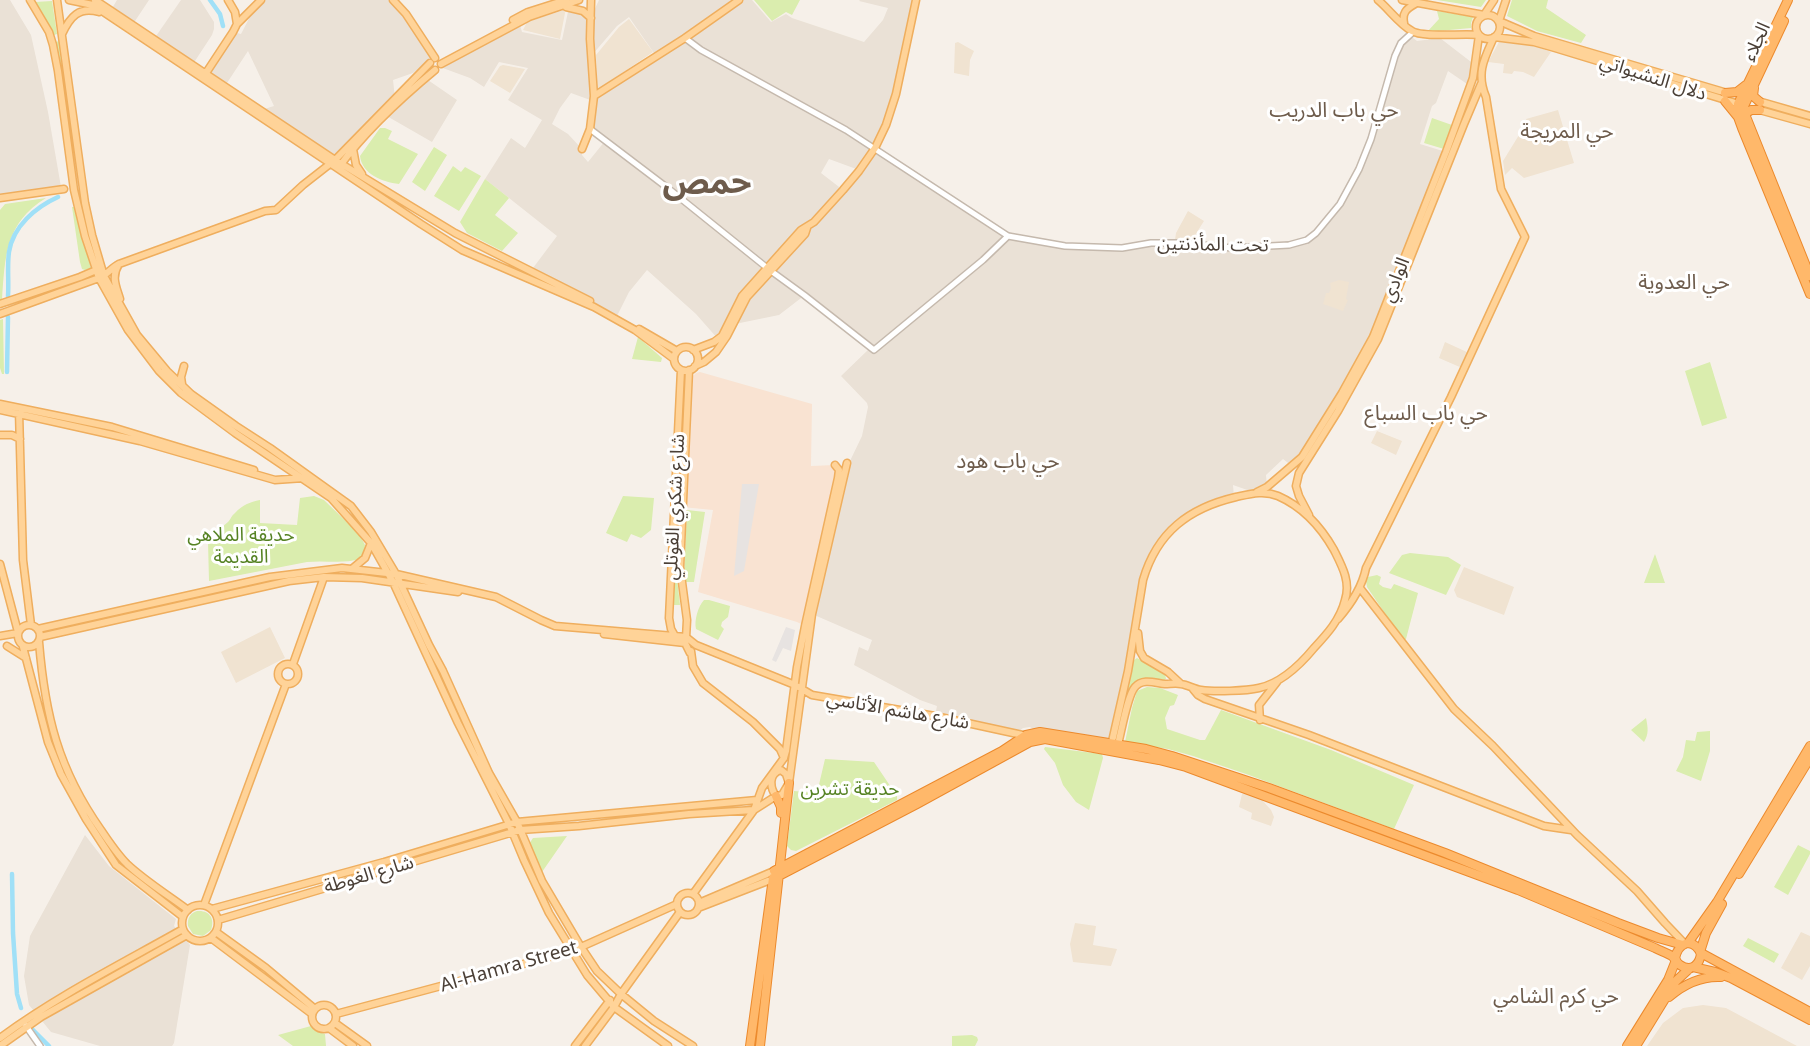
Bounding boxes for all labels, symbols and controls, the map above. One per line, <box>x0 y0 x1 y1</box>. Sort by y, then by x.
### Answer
street label: الجلاء <box>1738 19 1776 65</box>
street label: دلال النشيواتي <box>1597 50 1709 106</box>
district label: حي باب الدريب <box>1269 98 1399 124</box>
district label: حي المريجة <box>1520 119 1614 145</box>
district label: حمص <box>663 164 751 204</box>
street label: تحت المأذنتين <box>1157 233 1269 257</box>
street label: الوادي <box>1377 254 1415 306</box>
district label: حي العدوية <box>1638 270 1730 296</box>
district label: حي باب السباع <box>1364 401 1488 427</box>
street label: شارع شكري القوتلي <box>660 433 690 581</box>
district label: حي باب هود <box>956 449 1060 475</box>
park label: حديقة الملاهي القديمة <box>187 525 295 569</box>
street label: شارع هاشم الأتاسي <box>825 687 971 735</box>
park label: حديقة تشرين <box>801 779 899 801</box>
street label: شارع الغوطة <box>321 851 417 899</box>
street label: Al-Hamra Street <box>438 937 580 997</box>
district label: حي كرم الشامي <box>1493 984 1619 1010</box>

